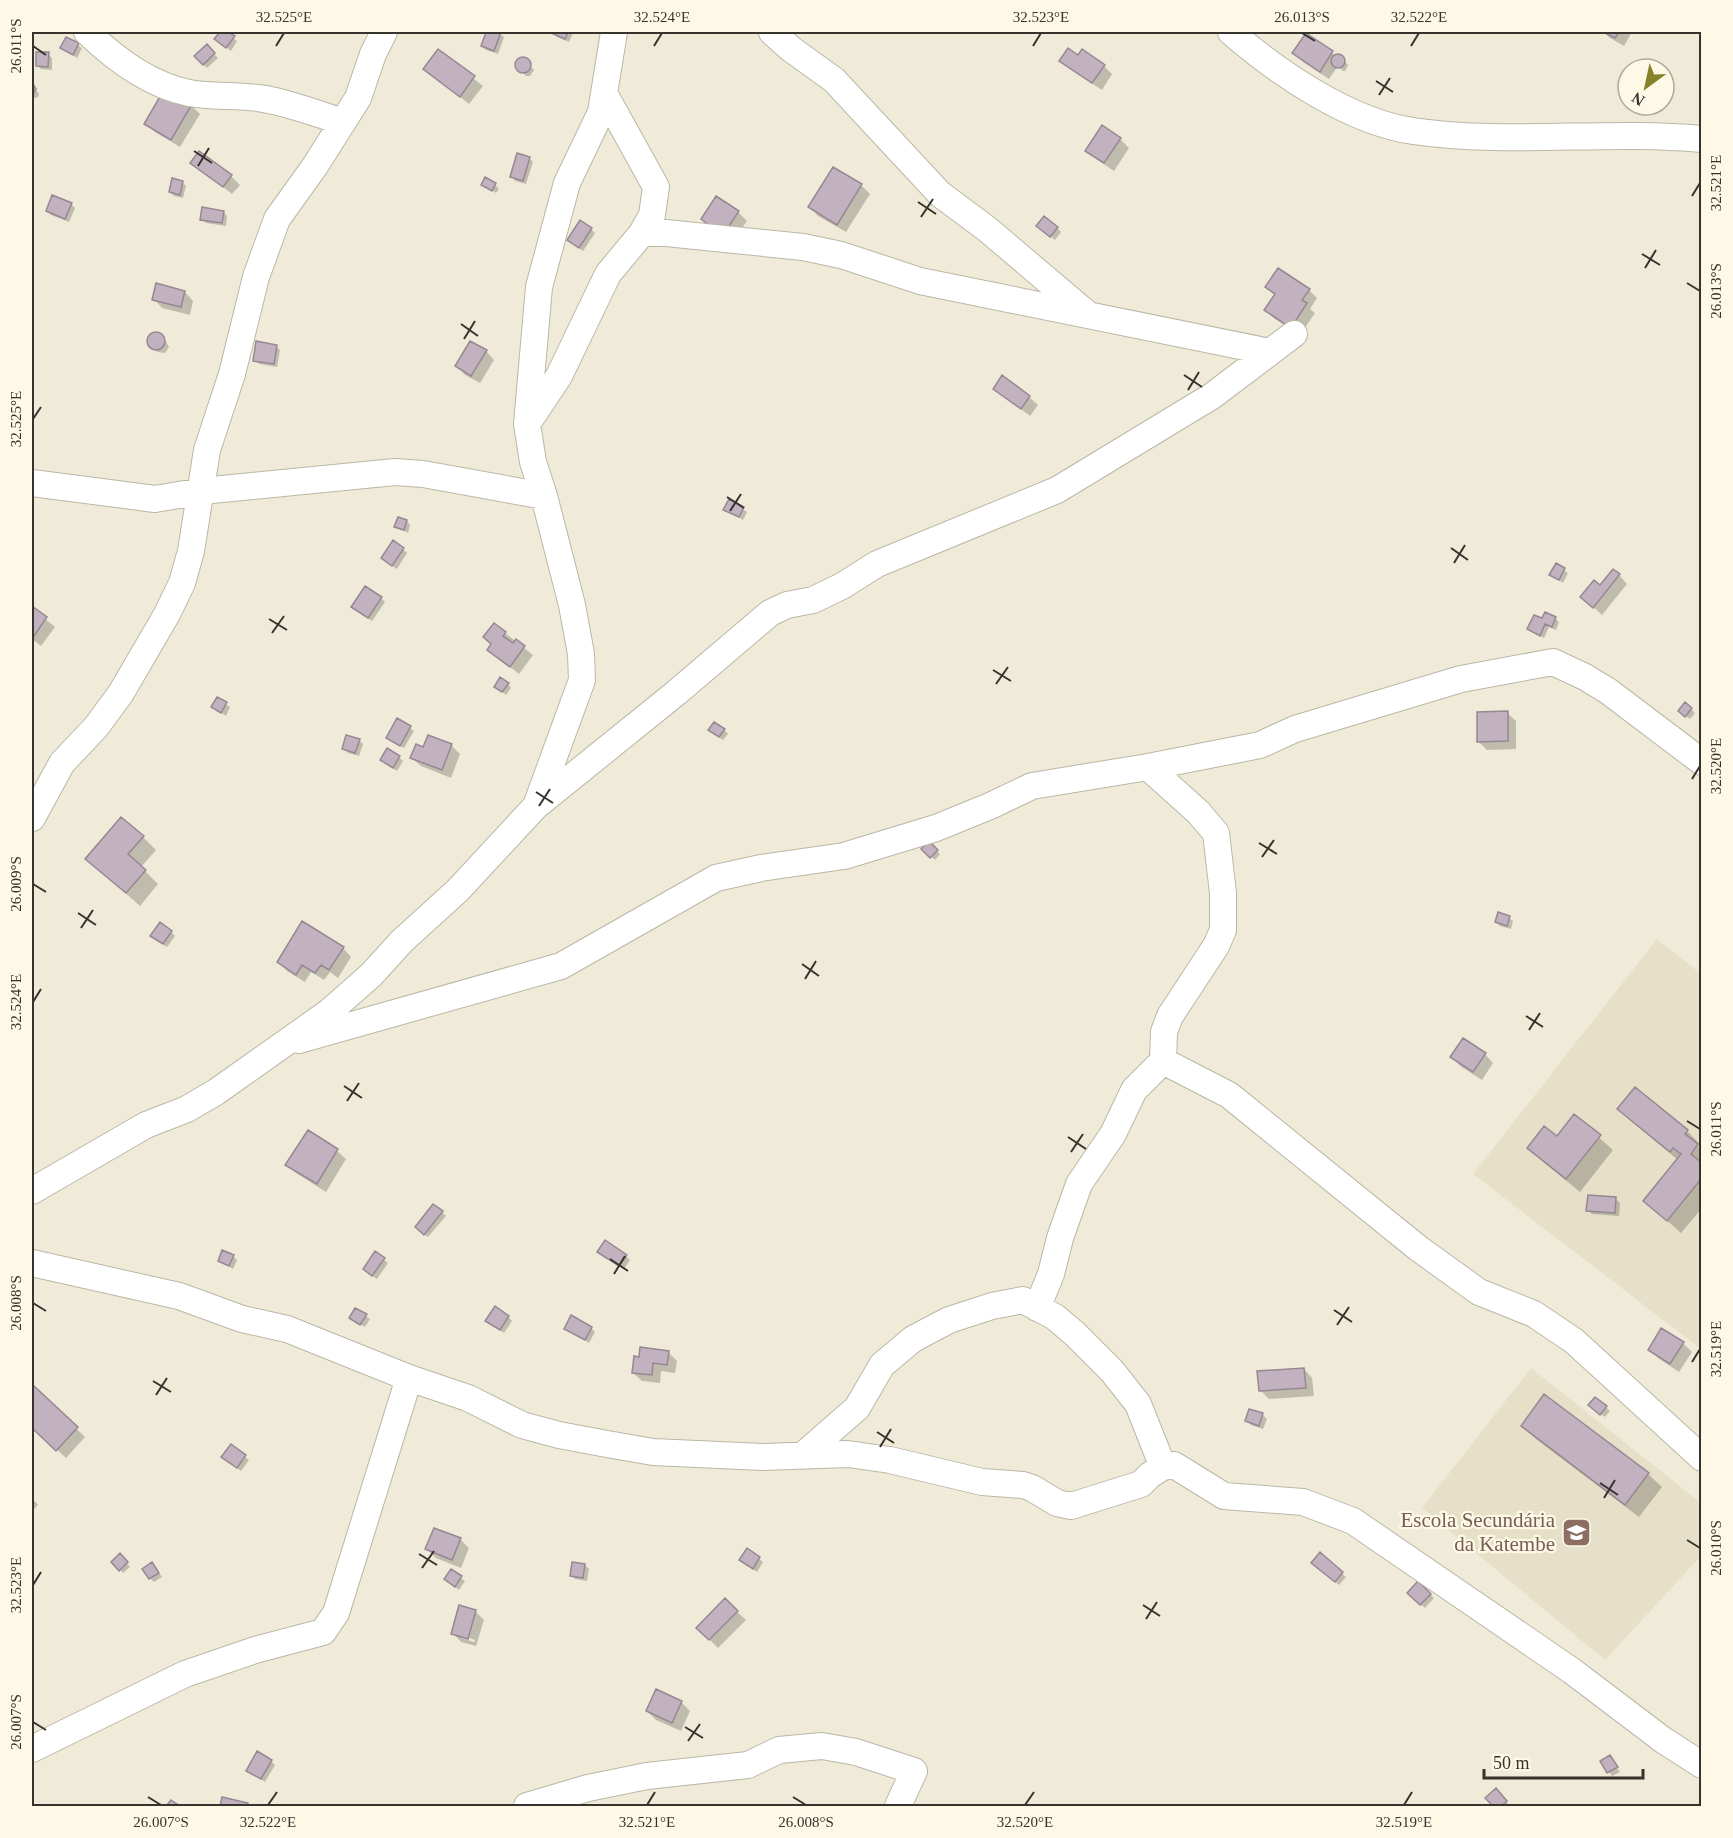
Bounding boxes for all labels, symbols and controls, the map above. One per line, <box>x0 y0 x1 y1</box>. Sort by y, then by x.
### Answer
text: 32.525°E <box>256 9 312 25</box>
text: 32.524°E <box>634 9 690 25</box>
text: 32.523°E <box>1013 9 1069 25</box>
text: 26.013°S <box>1274 9 1330 25</box>
text: 32.522°E <box>1391 9 1447 25</box>
text: 26.011°S <box>8 18 24 74</box>
north arrow <box>1616 57 1676 117</box>
text: N <box>1628 89 1648 109</box>
text: 32.521°E <box>1708 155 1724 211</box>
text: 26.013°S <box>1708 263 1724 319</box>
text: 32.525°E <box>8 391 24 447</box>
text: 32.520°E <box>1708 738 1724 794</box>
text: 26.009°S <box>8 856 24 912</box>
text: 32.524°E <box>8 974 24 1030</box>
text: 26.011°S <box>1708 1101 1724 1157</box>
text: 26.008°S <box>8 1275 24 1331</box>
text: 32.519°E <box>1708 1321 1724 1377</box>
place label: Escola Secundária da Katembe <box>1400 1508 1556 1556</box>
school or university icon: Escola Secundária da Katembe <box>1560 1516 1592 1548</box>
text: 26.010°S <box>1708 1520 1724 1576</box>
text: 32.523°E <box>8 1557 24 1613</box>
text: 26.007°S <box>8 1694 24 1750</box>
scale bar <box>1484 1742 1643 1780</box>
text: 50 m <box>1493 1753 1530 1773</box>
text: 26.007°S <box>133 1814 189 1830</box>
text: 32.522°E <box>240 1814 296 1830</box>
text: 32.521°E <box>619 1814 675 1830</box>
text: 26.008°S <box>778 1814 834 1830</box>
text: 32.520°E <box>997 1814 1053 1830</box>
text: 32.519°E <box>1376 1814 1432 1830</box>

